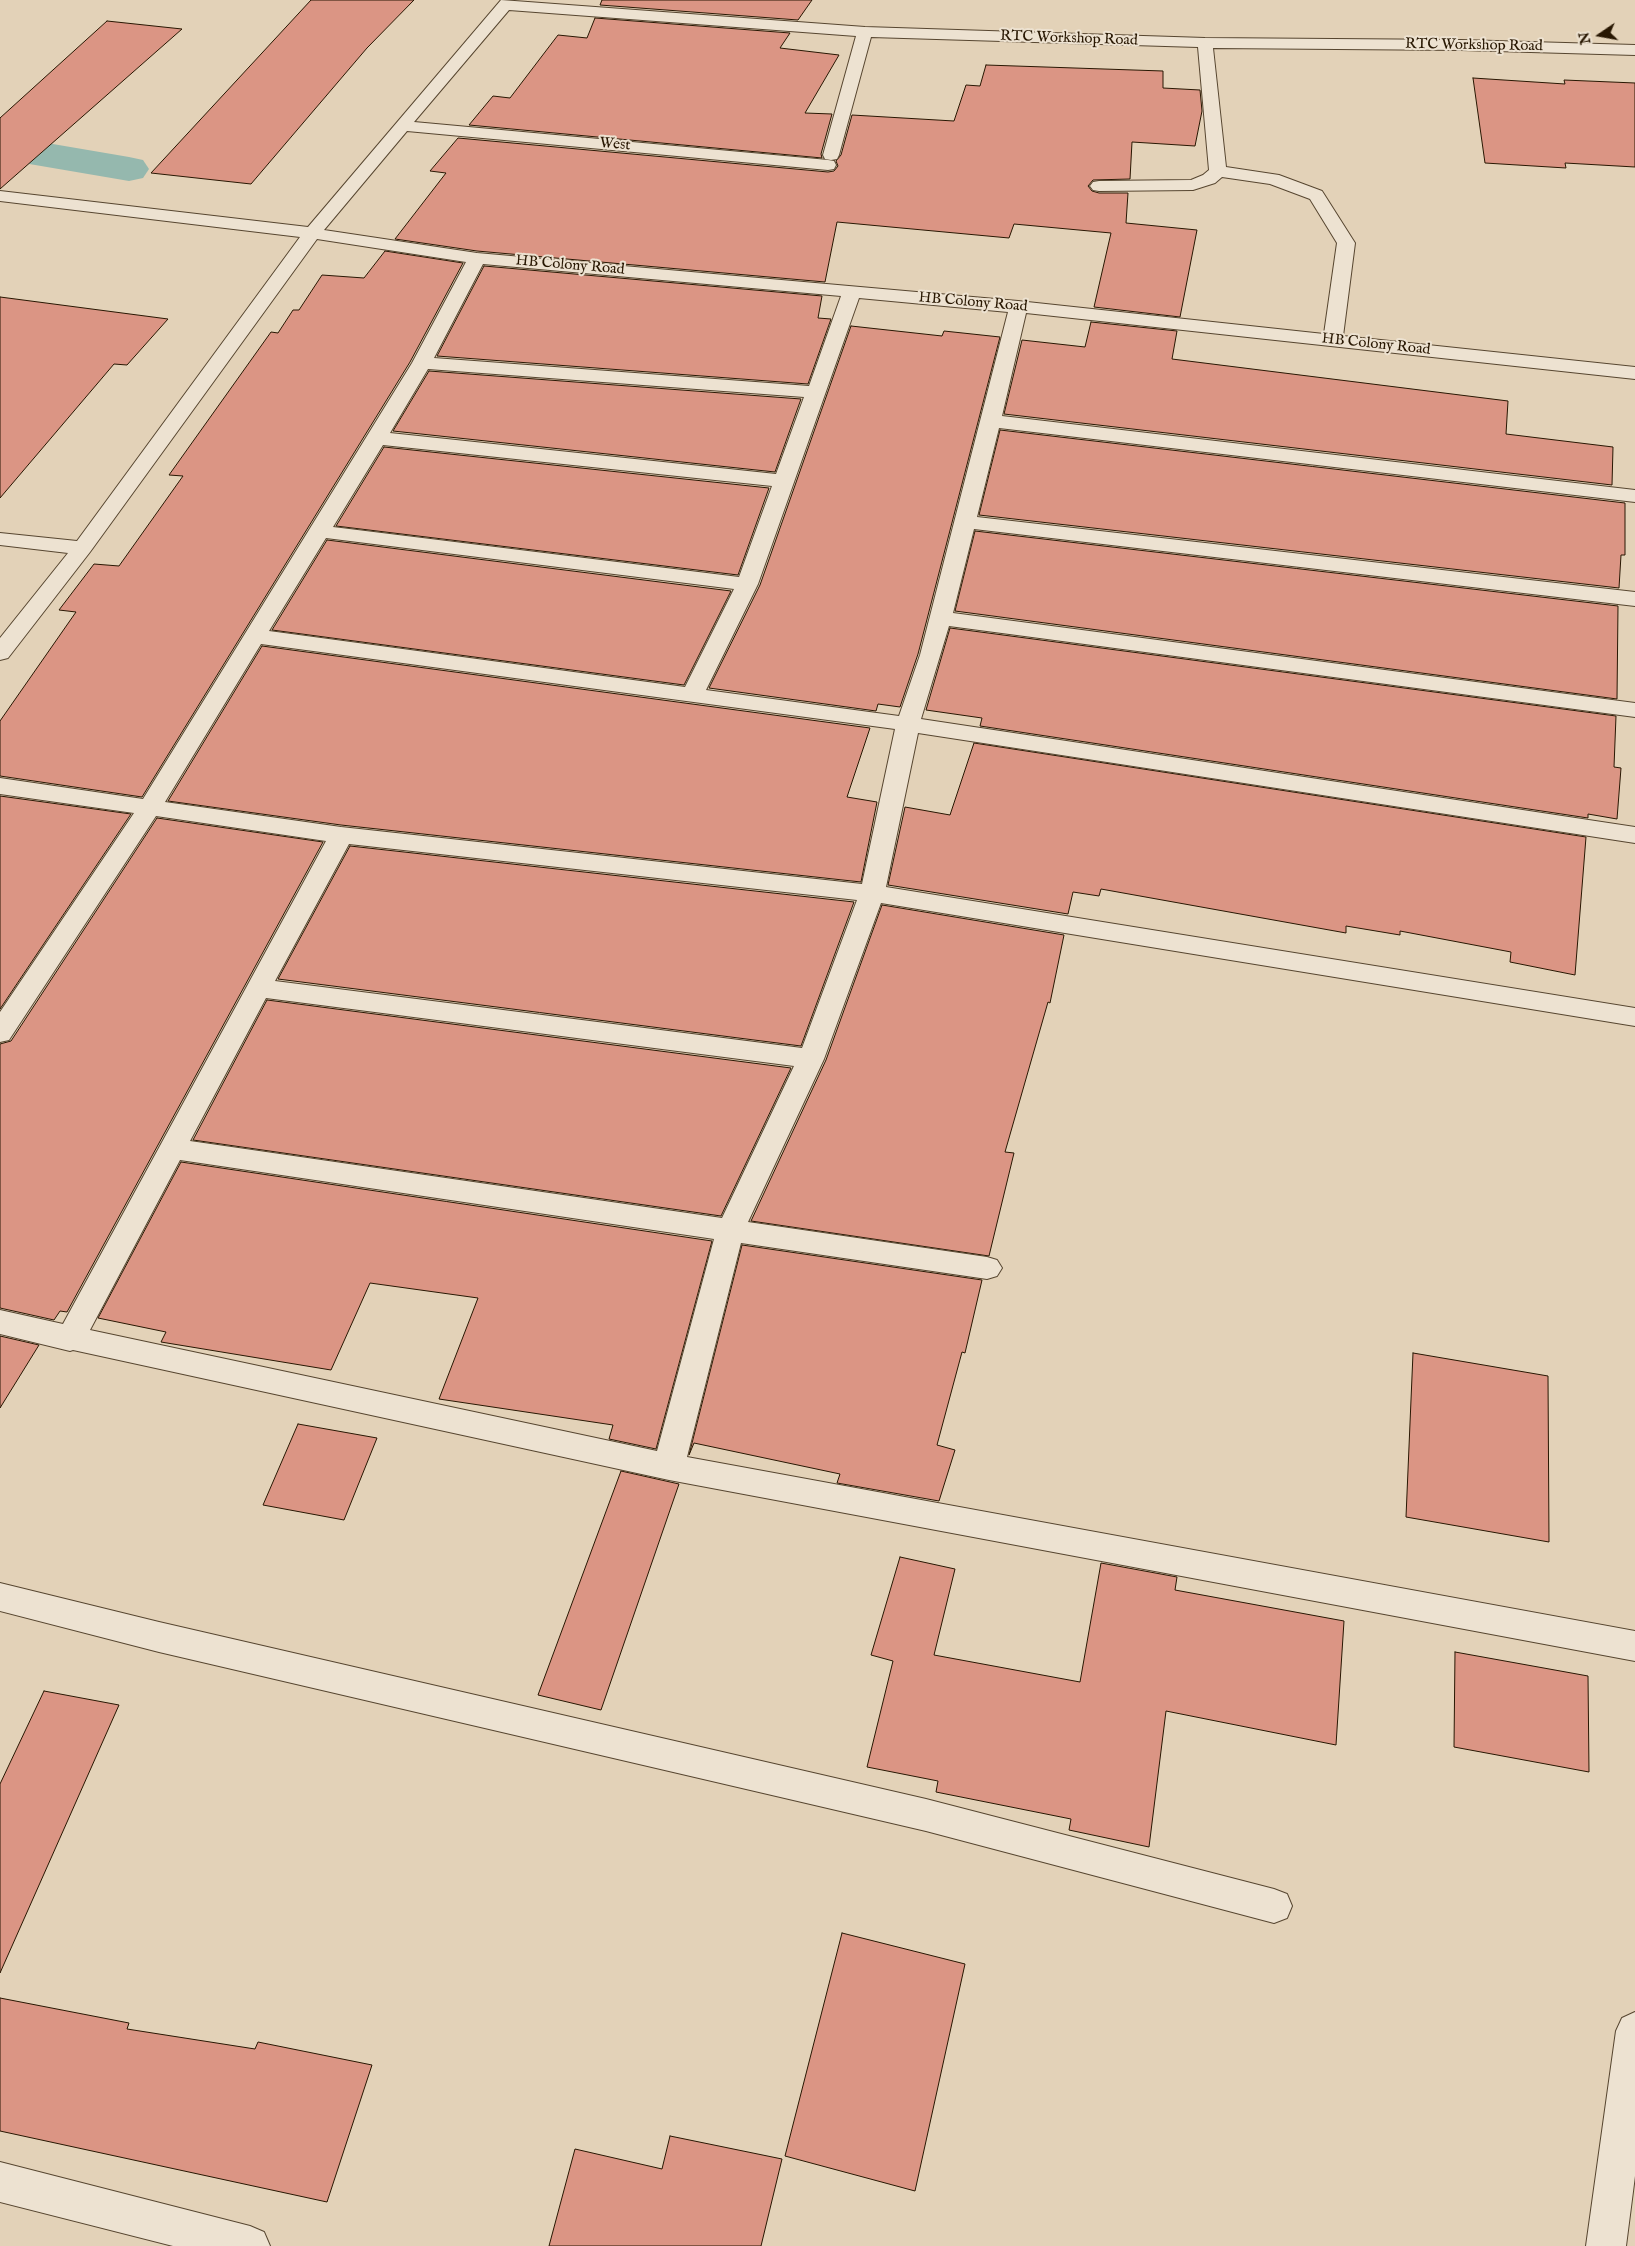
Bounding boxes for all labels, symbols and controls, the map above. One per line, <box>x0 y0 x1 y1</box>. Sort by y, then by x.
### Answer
north arrow <box>1575 10 1625 60</box>
street label: RTC Workshop Road <box>1000 28 1138 50</box>
text: N <box>1575 30 1595 46</box>
street label: RTC Workshop Road <box>1405 36 1543 56</box>
street label: West <box>599 135 631 155</box>
street label: HB Colony Road <box>515 252 625 280</box>
street label: HB Colony Road <box>918 289 1028 317</box>
street label: HB Colony Road <box>1321 330 1431 360</box>

